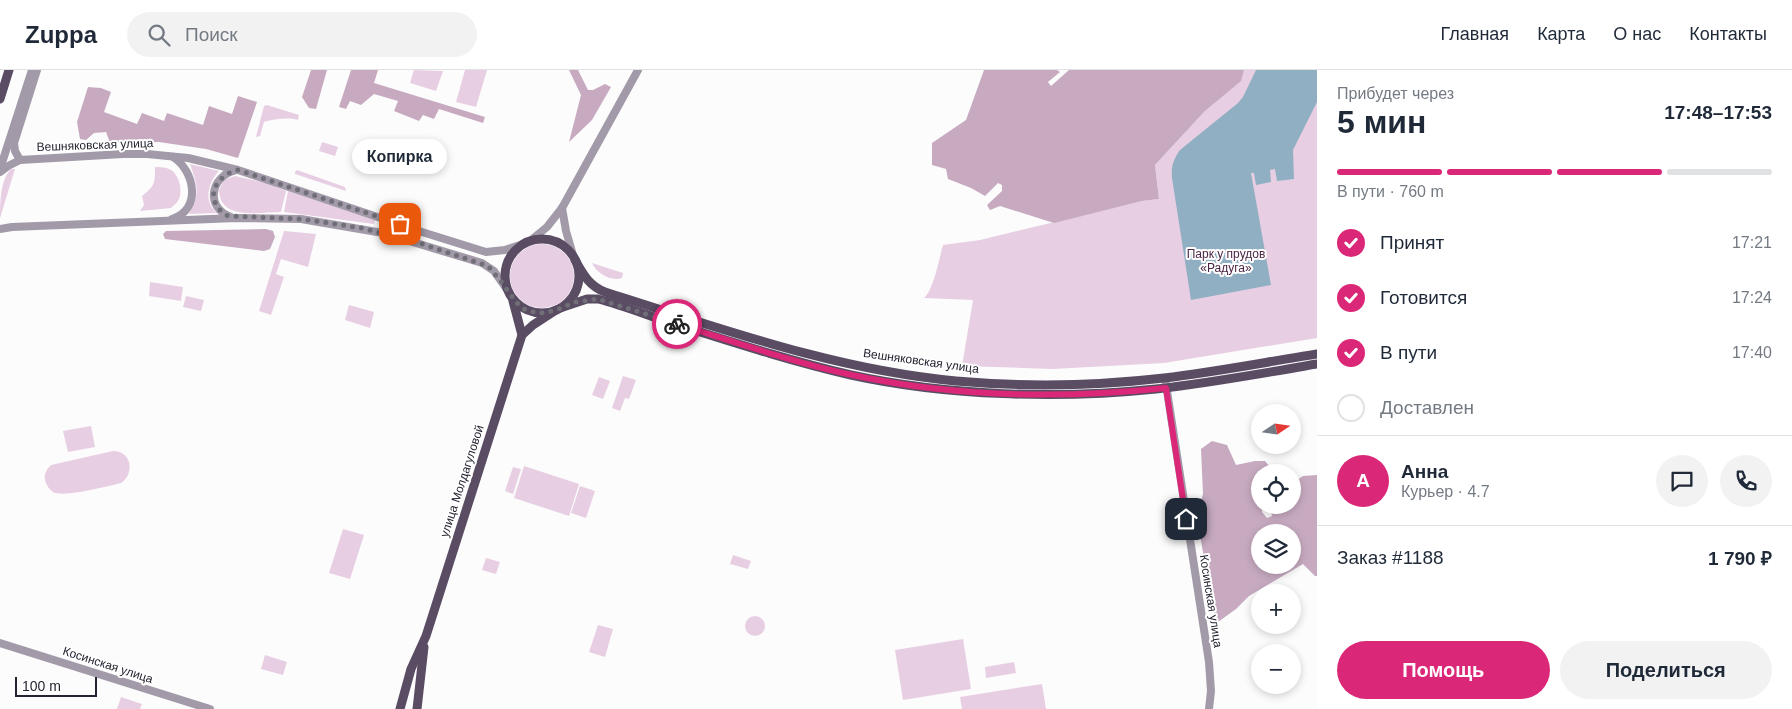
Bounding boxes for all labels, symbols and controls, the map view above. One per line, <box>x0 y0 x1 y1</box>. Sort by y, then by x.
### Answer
search box <box>127 12 477 57</box>
text: Zuppa <box>25 21 97 48</box>
icon: search <box>145 21 173 49</box>
text: Поиск <box>185 24 238 45</box>
text: Главная <box>1441 24 1509 44</box>
text: Карта <box>1537 24 1585 44</box>
text: О нас <box>1613 24 1661 44</box>
text: Контакты <box>1689 24 1767 44</box>
text: Прибудет через <box>1337 85 1454 102</box>
text: 17:48–17:53 <box>1664 102 1772 123</box>
text: 5 мин <box>1337 104 1426 140</box>
street label: Вешняковская улица <box>36 136 154 154</box>
callout: Копирка <box>352 139 448 174</box>
text: Копирка <box>367 148 432 165</box>
text: В пути · 760 m <box>1337 183 1444 200</box>
pin <box>379 203 421 245</box>
icon: bag <box>386 210 414 238</box>
icon: check <box>1337 229 1365 257</box>
text: Принят <box>1380 232 1444 253</box>
text: 17:21 <box>1732 234 1772 251</box>
park label: Парк у прудов «Радуга» <box>1187 247 1265 275</box>
icon: check <box>1337 284 1365 312</box>
text: Готовится <box>1380 287 1467 308</box>
text: 17:24 <box>1732 289 1772 306</box>
courier <box>652 299 702 349</box>
icon: bike <box>663 310 691 338</box>
icon: check <box>1337 339 1365 367</box>
text: В пути <box>1380 342 1437 363</box>
text: 17:40 <box>1732 344 1772 361</box>
street label: Вешняковская улица <box>862 346 980 376</box>
text: Доставлен <box>1380 397 1474 418</box>
north arrow <box>1251 404 1301 454</box>
map controls <box>1251 404 1301 694</box>
street label: улица Молдагуловой <box>437 423 487 539</box>
button: chat <box>1656 455 1708 507</box>
button: phone <box>1720 455 1772 507</box>
text: Анна <box>1401 461 1448 482</box>
button: locate <box>1251 464 1301 514</box>
text: А <box>1356 470 1370 491</box>
text: Курьер · 4.7 <box>1401 483 1490 500</box>
pin <box>1165 498 1207 540</box>
icon: home <box>1172 505 1200 533</box>
button: layers <box>1251 524 1301 574</box>
text: Заказ #1188 <box>1337 547 1444 568</box>
text: 1 790 ₽ <box>1708 548 1772 569</box>
street label: Косинская улица <box>1197 553 1225 649</box>
button: + <box>1251 584 1301 634</box>
button: Помощь <box>1337 641 1550 699</box>
button: Поделиться <box>1560 641 1772 699</box>
street label: Косинская улица <box>61 644 155 686</box>
button: − <box>1251 644 1301 694</box>
scale bar <box>15 674 98 697</box>
text: 100 m <box>22 678 61 694</box>

